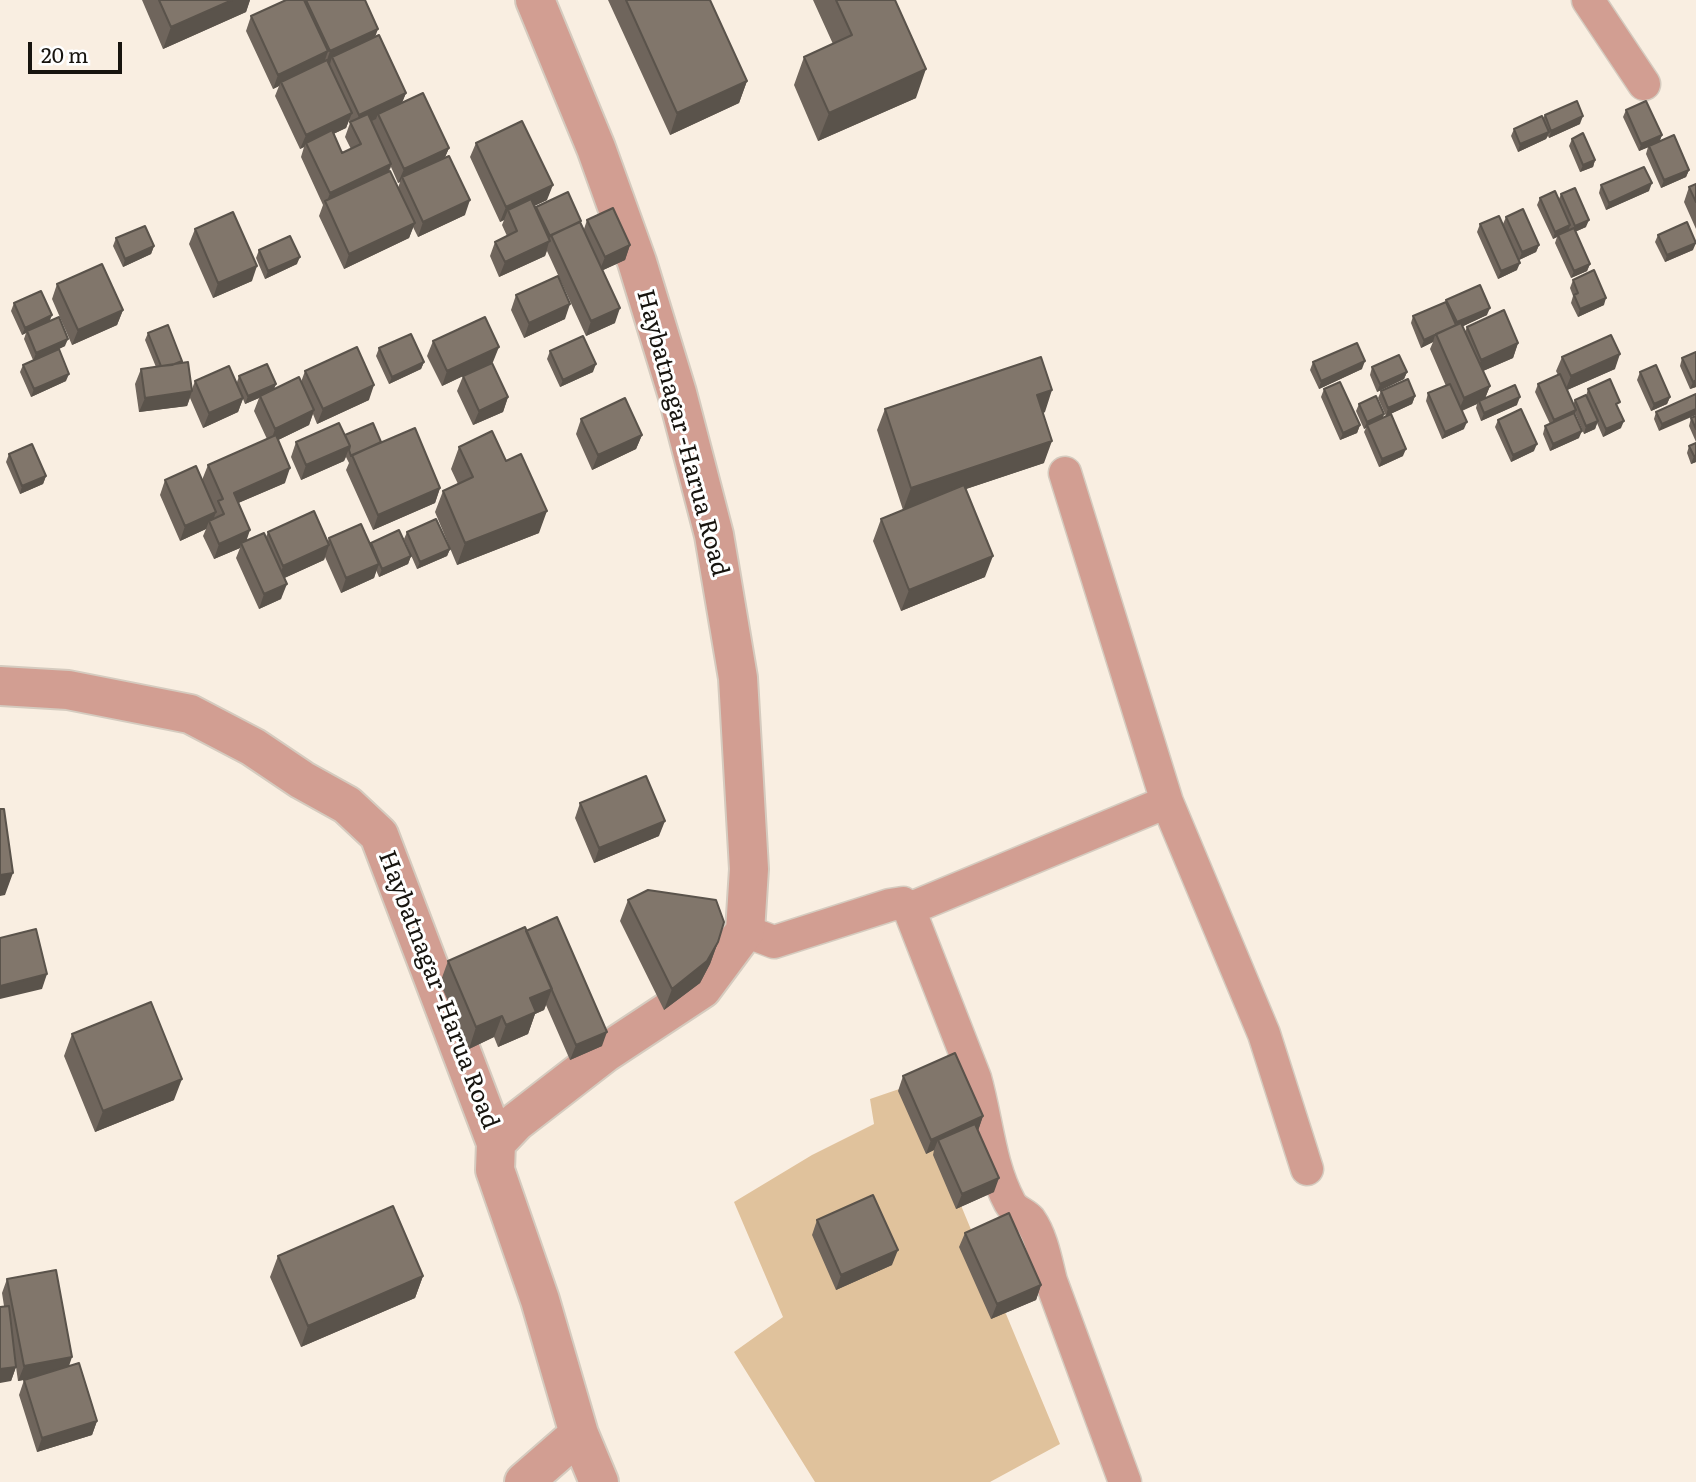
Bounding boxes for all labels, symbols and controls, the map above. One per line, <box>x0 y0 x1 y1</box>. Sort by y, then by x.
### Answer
scale bar <box>32 28 126 72</box>
text: 20 m <box>41 38 88 69</box>
street label: Haybatnagar -Harua Road <box>630 286 734 580</box>
street label: Haybatnagar -Harua Road <box>372 847 504 1133</box>

